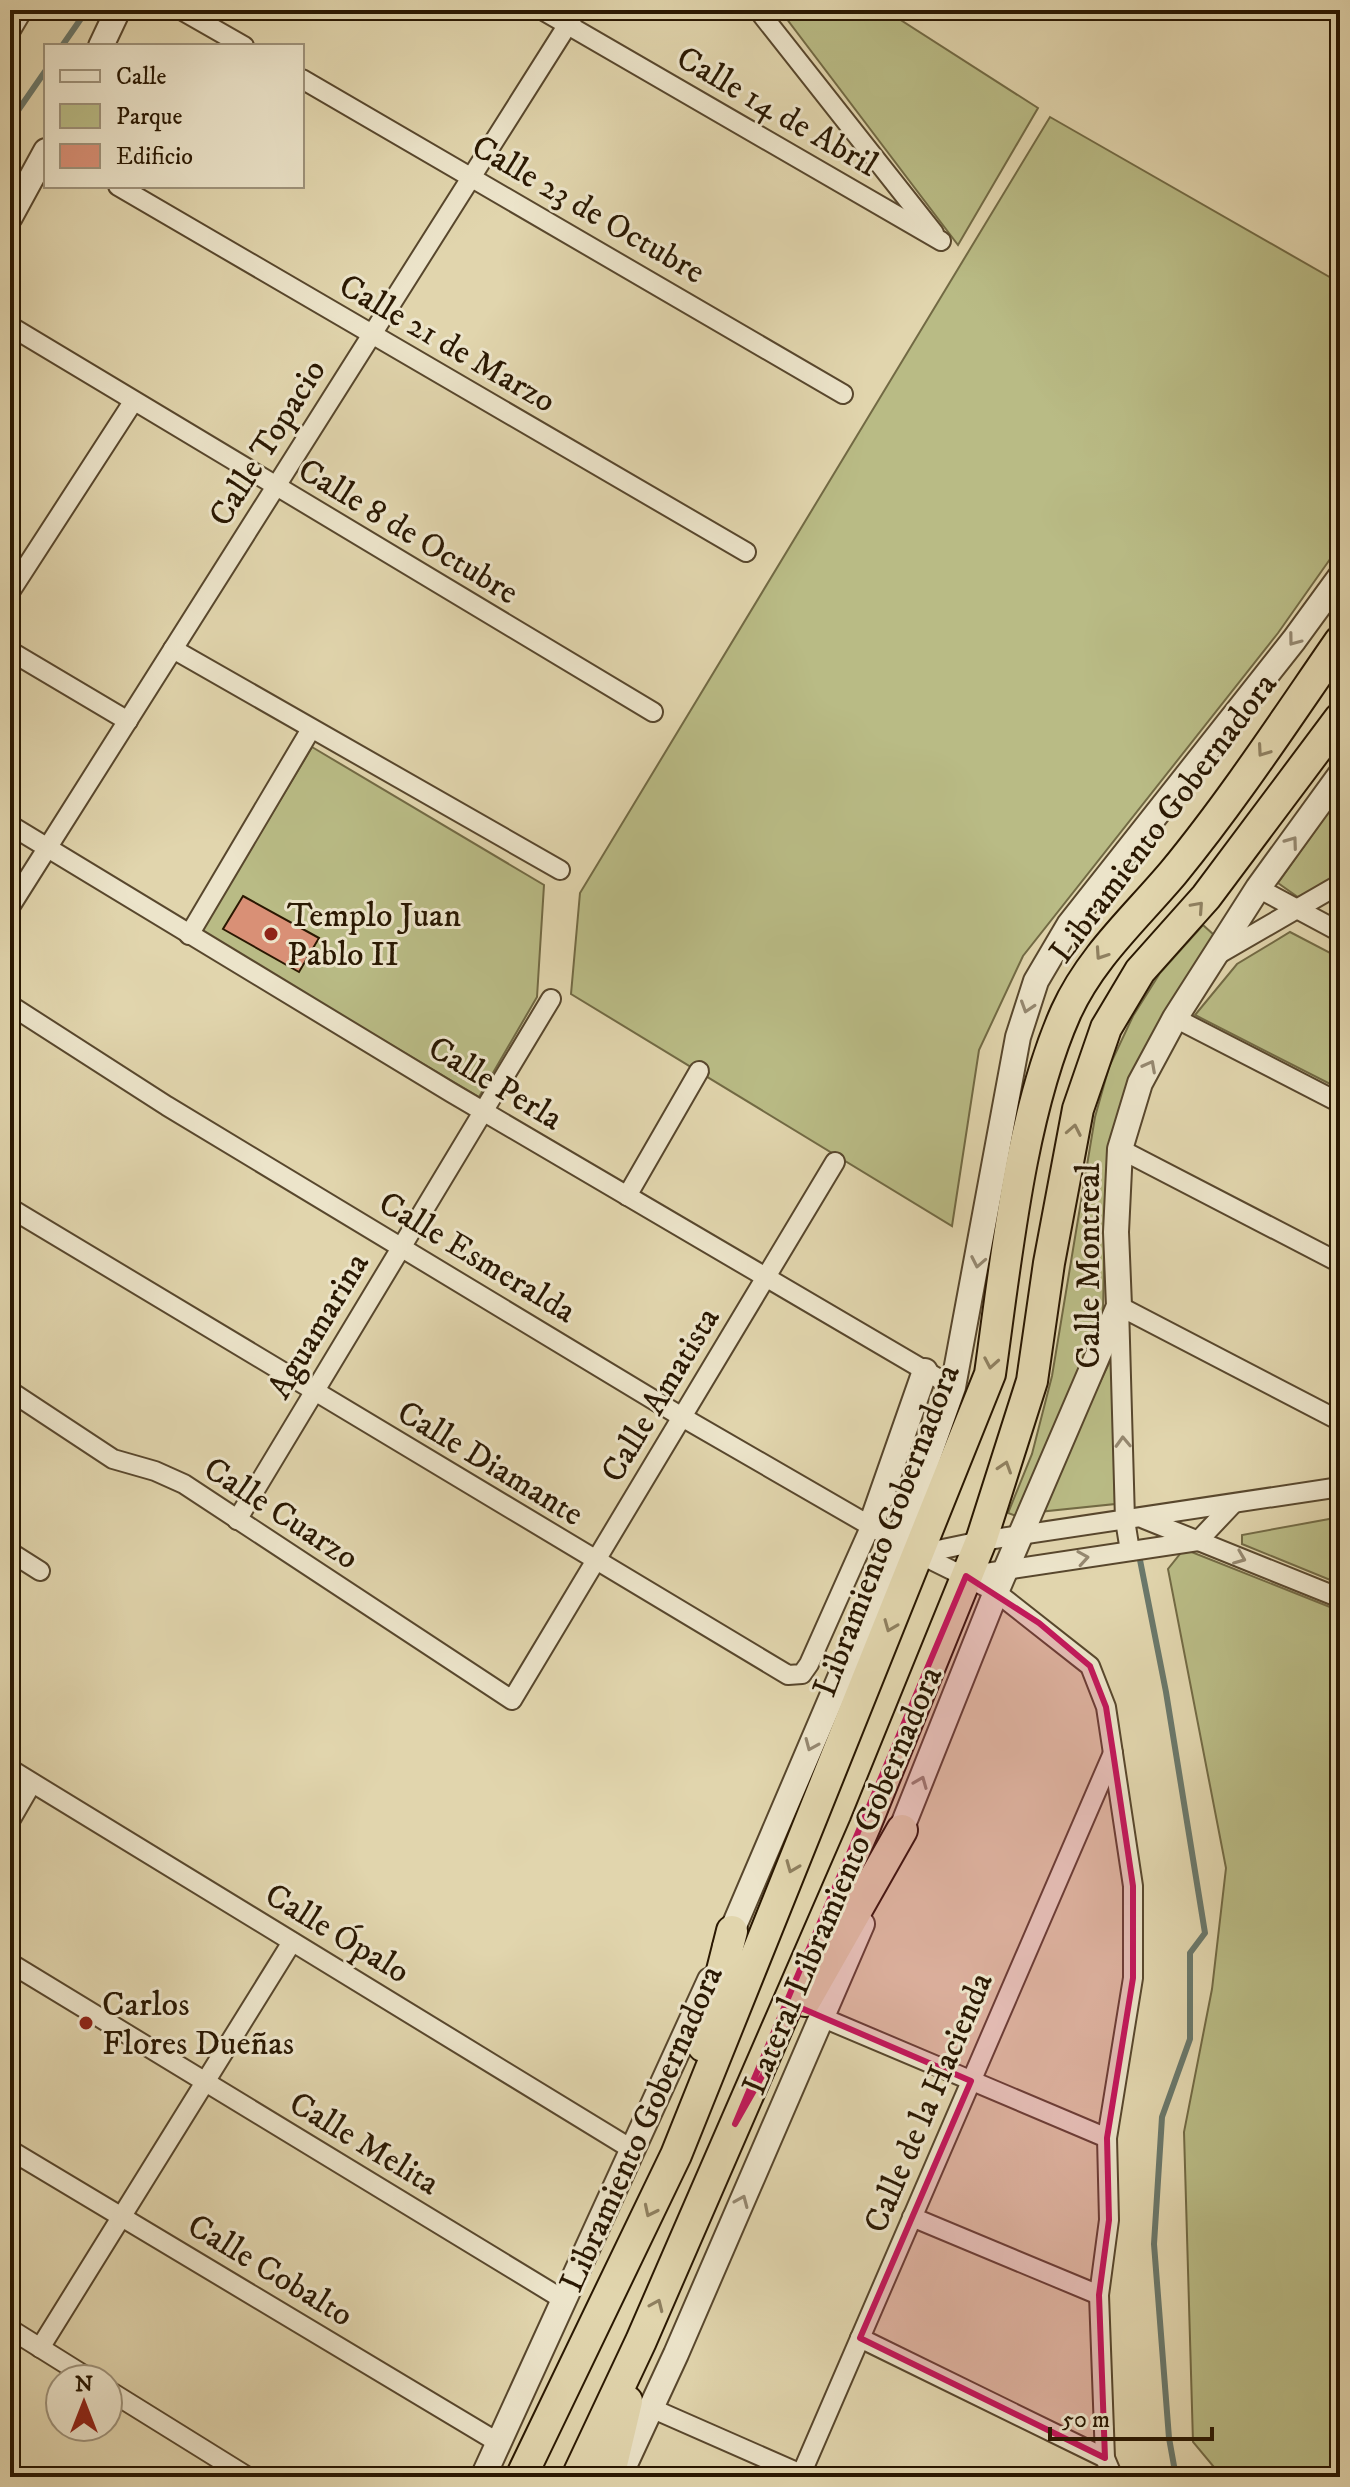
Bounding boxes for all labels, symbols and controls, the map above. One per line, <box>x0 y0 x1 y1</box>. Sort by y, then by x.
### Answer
street label: Calle 14 de Abril <box>669 37 886 187</box>
legend <box>44 44 304 188</box>
text: Calle <box>116 62 166 92</box>
text: Parque <box>116 102 182 132</box>
street label: Calle 23 de Octubre <box>464 126 712 293</box>
text: Edificio <box>116 142 193 172</box>
street label: Calle 21 de Marzo <box>331 265 563 423</box>
street label: Calle Topacio <box>200 352 336 534</box>
street label: Calle 8 de Octubre <box>290 449 526 614</box>
one-way arrow <box>1290 631 1304 646</box>
street label: Libramiento Gobernadora <box>1041 664 1287 972</box>
one-way arrow <box>1258 743 1273 757</box>
one-way arrow <box>1282 836 1297 850</box>
place label: Templo Juan Pablo II <box>287 895 462 976</box>
one-way arrow <box>1188 902 1202 917</box>
marker: Templo Juan Pablo II <box>262 925 280 943</box>
one-way arrow <box>1096 946 1111 960</box>
one-way arrow <box>1021 1000 1037 1014</box>
street label: Calle Perla <box>420 1027 570 1140</box>
one-way arrow <box>1140 1059 1155 1074</box>
one-way arrow <box>1065 1124 1082 1138</box>
street label: Calle Montreal <box>1068 1162 1110 1369</box>
street label: Calle Esmeralda <box>371 1182 584 1333</box>
street label: Aguamarina <box>259 1245 379 1407</box>
one-way arrow <box>970 1255 987 1269</box>
street label: Calle Amatista <box>592 1299 730 1490</box>
one-way arrow <box>983 1357 1000 1370</box>
street label: Libramiento Gobernadora <box>804 1358 970 1703</box>
street label: Calle Diamante <box>389 1392 591 1536</box>
one-way arrow <box>1114 1435 1132 1448</box>
street label: Calle Cuarzo <box>196 1448 366 1579</box>
one-way arrow <box>996 1460 1012 1474</box>
one-way arrow <box>1232 1548 1246 1565</box>
one-way arrow <box>1077 1550 1090 1567</box>
one-way arrow <box>883 1618 899 1632</box>
street label: Lateral Libramiento Gobernadora <box>733 1660 952 2101</box>
one-way arrow <box>805 1737 821 1751</box>
one-way arrow <box>911 1776 928 1790</box>
one-way arrow <box>786 1859 802 1873</box>
street label: Calle Ópalo <box>257 1874 417 1993</box>
street label: Libramiento Gobernadora <box>551 1959 733 2298</box>
street label: Calle de la Hacienda <box>855 1966 1003 2239</box>
place label: Carlos Flores Dueñas <box>102 1984 294 2065</box>
marker: Carlos Flores Dueñas <box>77 2014 95 2032</box>
street label: Calle Melita <box>281 2083 447 2205</box>
one-way arrow <box>733 2195 749 2209</box>
one-way arrow <box>644 2203 660 2217</box>
street label: Calle Cobalto <box>180 2205 360 2337</box>
one-way arrow <box>647 2298 663 2313</box>
north arrow <box>44 2363 124 2443</box>
text: N <box>75 2371 93 2398</box>
scale bar <box>1050 2391 1212 2441</box>
text: 50 m <box>1062 2405 1110 2435</box>

